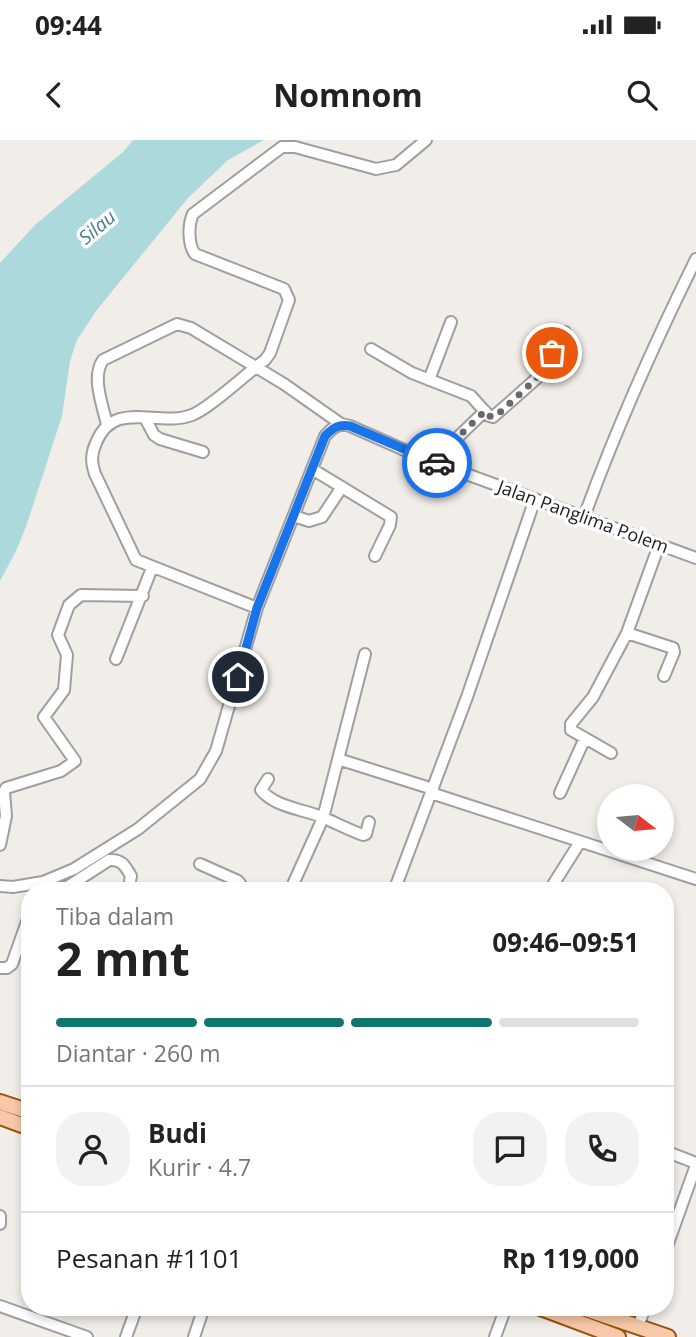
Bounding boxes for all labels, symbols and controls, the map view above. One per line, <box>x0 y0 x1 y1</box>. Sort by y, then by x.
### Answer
text: 09:44 <box>35 7 102 43</box>
text: Nomnom <box>273 73 423 116</box>
icon: back <box>35 76 73 114</box>
icon: search <box>623 76 661 114</box>
water label: Silau <box>73 204 121 250</box>
pin <box>522 323 582 383</box>
icon: bag <box>533 334 571 372</box>
courier <box>402 428 472 498</box>
icon: car <box>418 444 456 482</box>
street label: Jalan Panglima Polem <box>493 473 672 558</box>
pin <box>208 647 268 707</box>
icon: home <box>219 658 257 696</box>
north arrow <box>597 784 674 861</box>
map controls <box>597 784 674 861</box>
text: Tiba dalam <box>56 900 174 932</box>
text: 09:46–09:51 <box>492 924 639 960</box>
text: 2 mnt <box>56 927 190 989</box>
text: Diantar · 260 m <box>56 1037 220 1069</box>
button: person <box>56 1112 130 1186</box>
button: chat <box>473 1112 547 1186</box>
button: phone <box>565 1112 639 1186</box>
text: Budi <box>148 1115 207 1151</box>
text: Kurir · 4.7 <box>148 1151 251 1183</box>
text: Pesanan #1101 <box>56 1240 242 1276</box>
text: Rp 119,000 <box>502 1240 639 1276</box>

